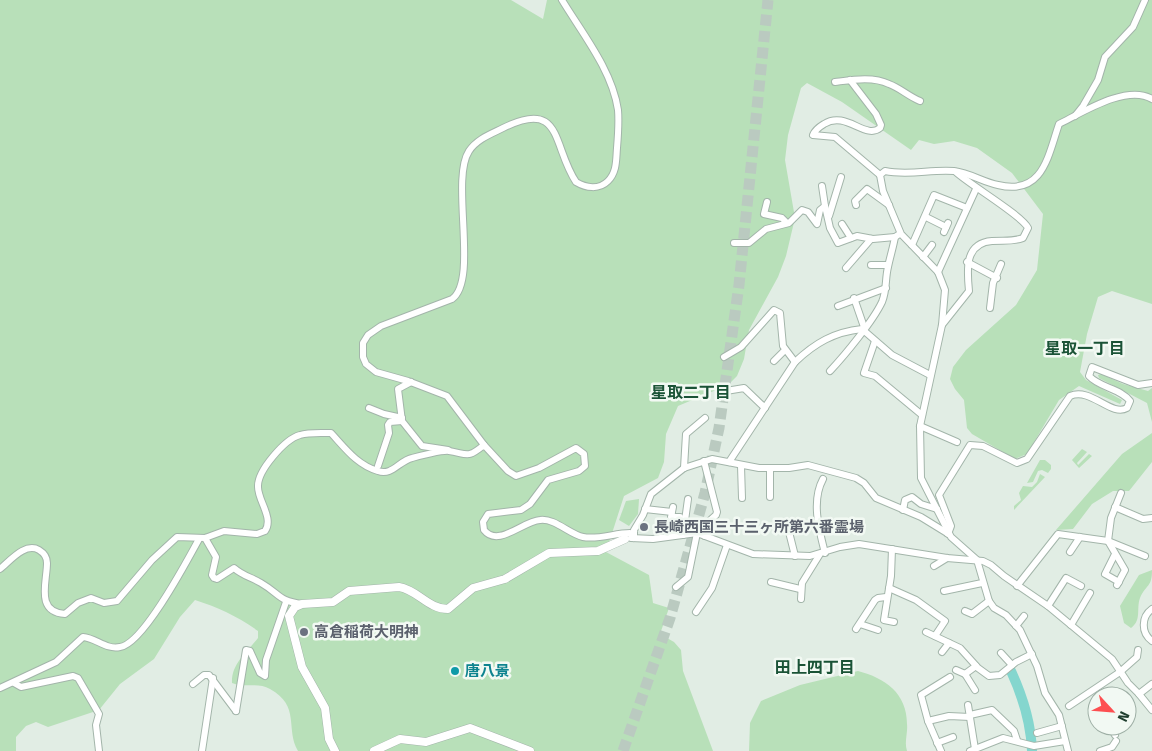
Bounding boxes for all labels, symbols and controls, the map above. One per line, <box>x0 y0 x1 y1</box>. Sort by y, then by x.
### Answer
district label: 星取一丁目 <box>1045 339 1125 358</box>
district label: 星取二丁目 <box>651 383 731 402</box>
place label: 長崎西国三十三ヶ所第六番霊場 <box>654 518 864 536</box>
marker: 長崎西国三十三ヶ所第六番霊場 <box>638 521 650 533</box>
place label: 高倉稲荷大明神 <box>314 623 419 641</box>
marker: 高倉稲荷大明神 <box>298 626 310 638</box>
district label: 田上四丁目 <box>775 658 855 677</box>
place label: 唐八景 <box>465 662 510 680</box>
marker: 唐八景 <box>449 665 461 677</box>
north arrow <box>1087 686 1137 736</box>
text: N <box>1114 709 1133 724</box>

